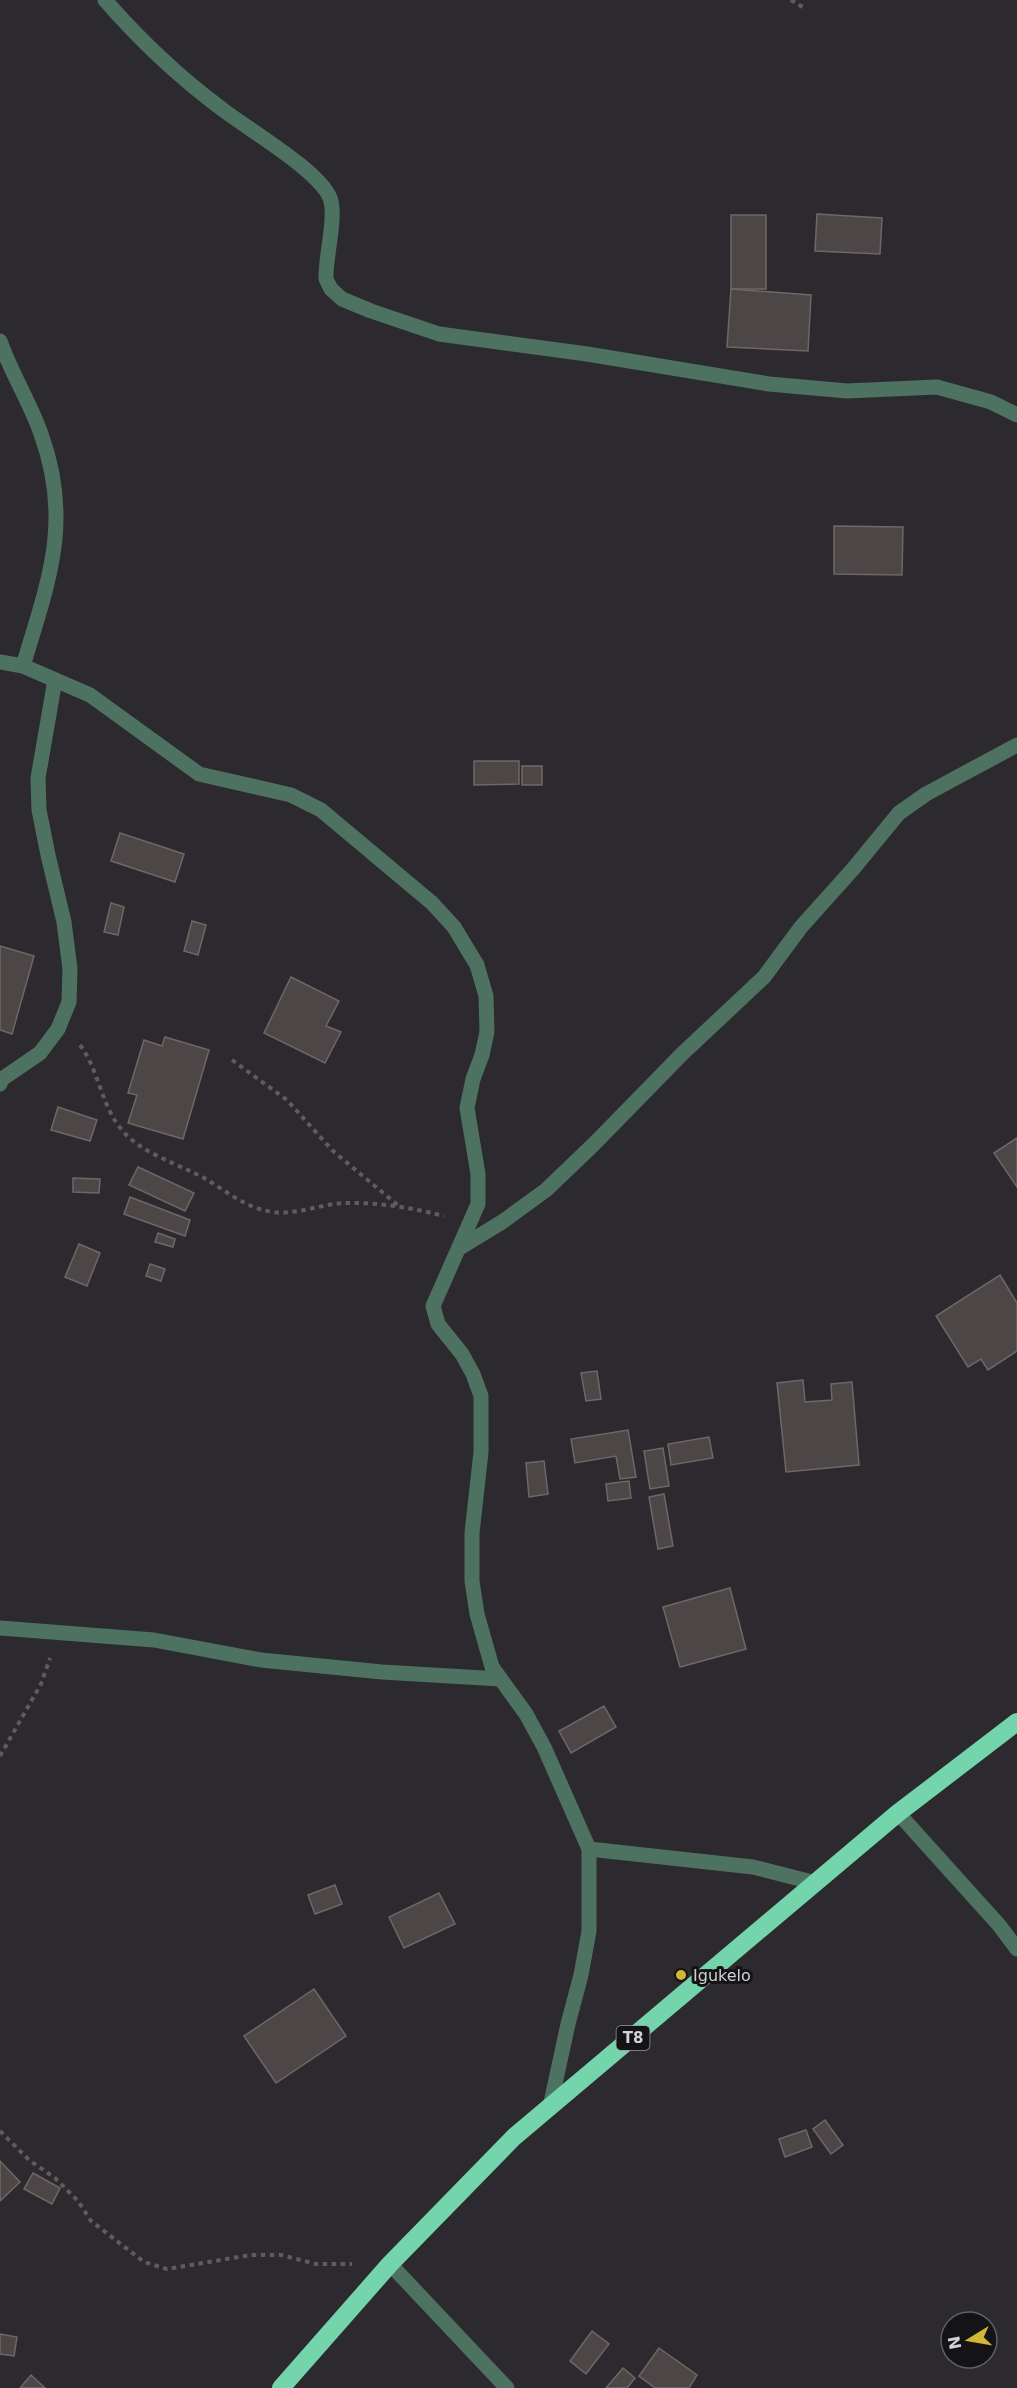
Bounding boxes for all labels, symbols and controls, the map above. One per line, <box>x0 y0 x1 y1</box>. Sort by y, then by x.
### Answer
place label: Igukelo <box>693 1966 751 1985</box>
marker: Igukelo <box>674 1968 688 1982</box>
road number: T8 <box>616 2026 650 2050</box>
north arrow <box>939 2310 999 2370</box>
text: N <box>944 2334 965 2351</box>

